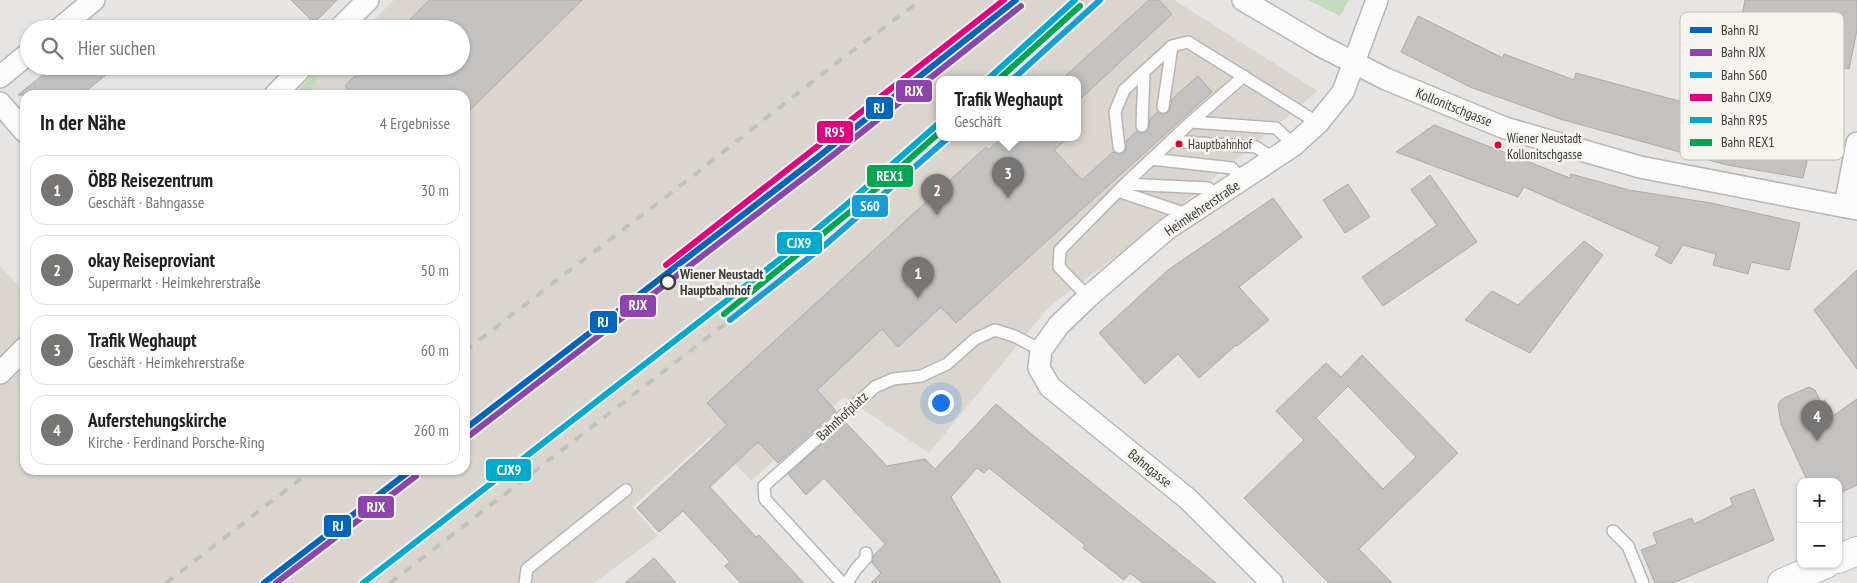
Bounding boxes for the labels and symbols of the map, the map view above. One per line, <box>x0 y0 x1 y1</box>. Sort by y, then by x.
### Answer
legend <box>1680 12 1844 160</box>
text: Bahn RJ <box>1721 21 1759 39</box>
text: Bahn RJX <box>1721 43 1766 61</box>
text: Bahn S60 <box>1721 66 1767 84</box>
line badge: RJX <box>895 79 933 103</box>
text: RJX <box>905 82 924 100</box>
street label: Kollonitschgasse <box>1413 84 1495 131</box>
text: Bahn CJX9 <box>1721 88 1772 106</box>
line badge: RJ <box>865 96 894 120</box>
text: RJ <box>873 99 885 117</box>
text: Bahn R95 <box>1721 111 1768 129</box>
line badge: R95 <box>816 120 854 144</box>
text: R95 <box>825 123 845 141</box>
place label: Wiener Neustadt Kollonitschgasse <box>1507 130 1582 163</box>
text: Bahn REX1 <box>1721 133 1775 151</box>
place label: Hauptbahnhof <box>1188 136 1253 153</box>
marker: Hauptbahnhof <box>1174 139 1184 149</box>
marker: Wiener Neustadt Kollonitschgasse <box>1493 140 1503 150</box>
pin: 3 <box>992 157 1024 198</box>
line badge: REX1 <box>866 164 914 188</box>
text: REX1 <box>876 167 904 185</box>
pin: 2 <box>921 174 953 215</box>
street label: Heimkehrerstraße <box>1161 176 1243 240</box>
line badge: S60 <box>851 194 889 218</box>
text: S60 <box>860 197 880 215</box>
line badge: CJX9 <box>776 231 823 255</box>
text: CJX9 <box>787 234 812 252</box>
pin: 1 <box>902 257 934 298</box>
place label: Wiener Neustadt Hauptbahnhof <box>679 265 763 299</box>
marker: Wiener Neustadt Hauptbahnhof <box>660 274 676 290</box>
line badge: RJX <box>619 294 657 318</box>
text: RJX <box>629 296 648 314</box>
line badge: RJ <box>589 310 618 334</box>
text: RJ <box>597 313 609 331</box>
street label: Bahnhofplatz <box>812 388 872 444</box>
your location <box>928 390 954 416</box>
pin: 4 <box>1801 400 1833 441</box>
street label: Bahngasse <box>1124 445 1176 491</box>
line badge: CJX9 <box>485 458 532 482</box>
text: CJX9 <box>497 461 522 479</box>
line badge: RJX <box>357 495 395 519</box>
text: RJX <box>367 498 386 516</box>
line badge: RJ <box>323 514 352 538</box>
text: RJ <box>332 517 344 535</box>

